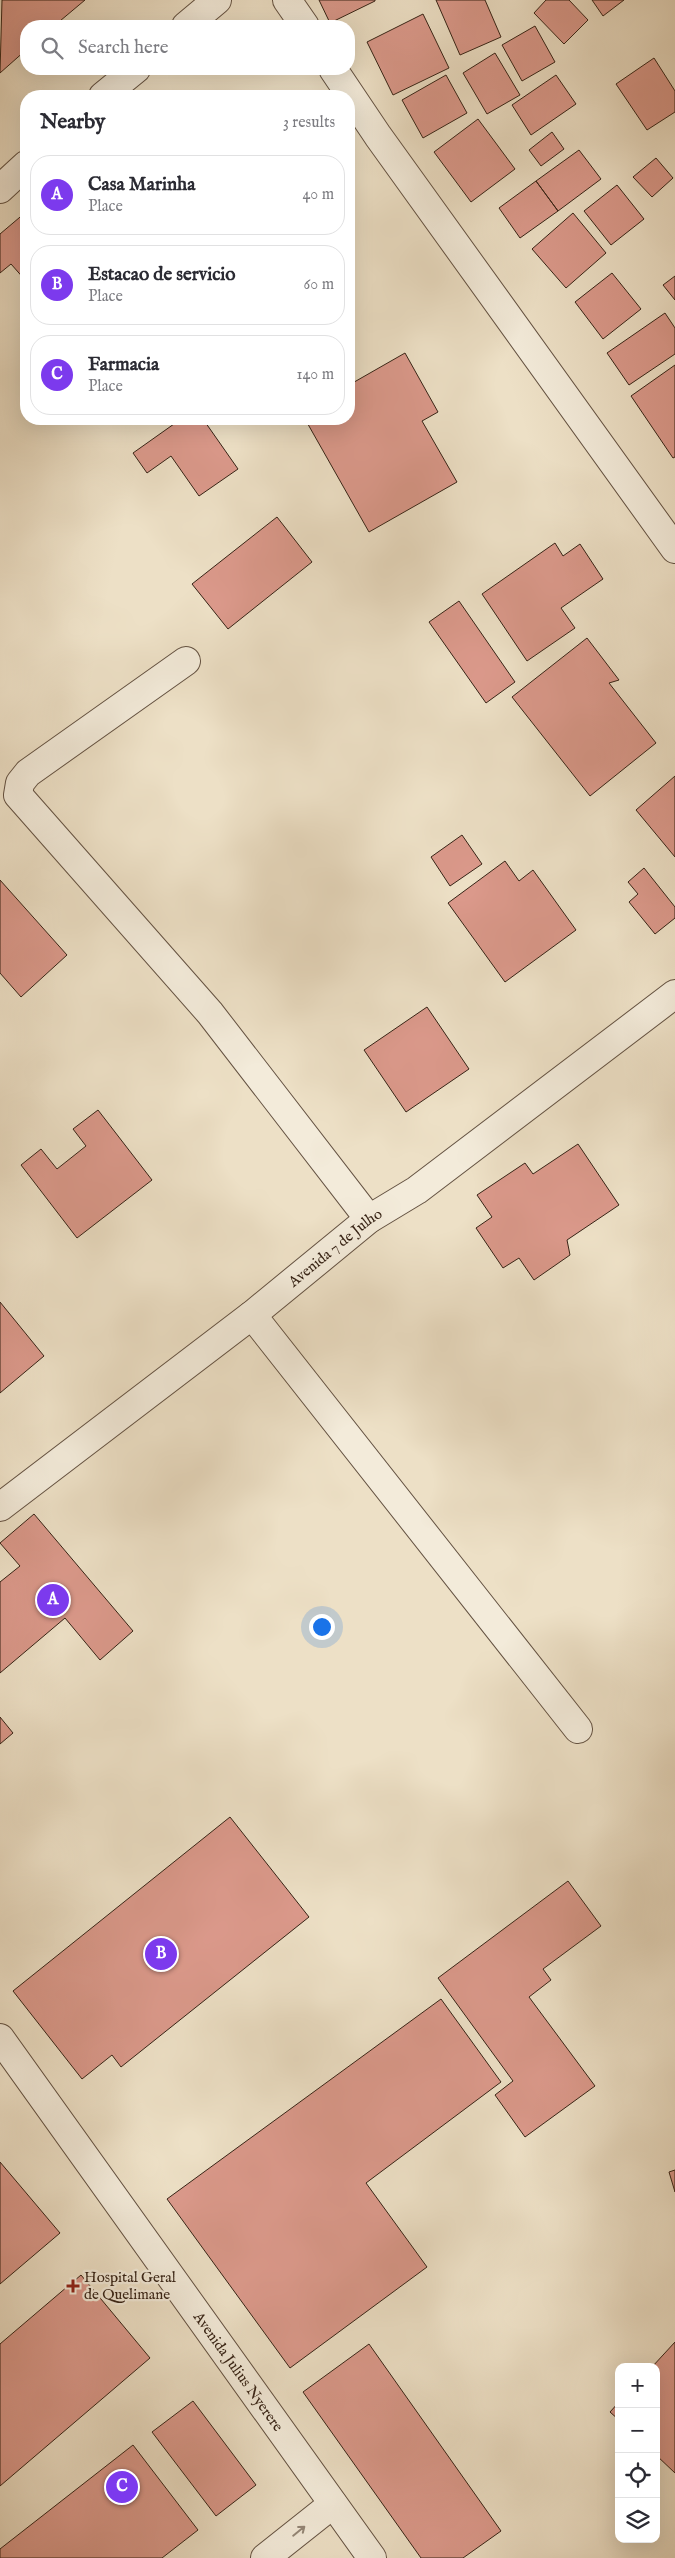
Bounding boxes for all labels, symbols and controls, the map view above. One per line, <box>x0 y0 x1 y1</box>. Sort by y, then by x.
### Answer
search box <box>20 20 355 75</box>
icon: search <box>38 34 66 62</box>
text: Search here <box>78 36 169 60</box>
text: Nearby <box>40 109 105 136</box>
text: 3 results <box>283 113 335 133</box>
text: Casa Marinha <box>88 173 195 197</box>
text: A <box>52 185 62 205</box>
text: 40 m <box>302 185 334 205</box>
text: Place <box>88 197 123 217</box>
text: Estacao de servicio <box>88 263 236 287</box>
text: B <box>52 275 62 295</box>
text: 60 m <box>304 275 334 295</box>
text: Place <box>88 287 123 307</box>
text: Farmacia <box>88 353 159 377</box>
text: C <box>51 365 63 385</box>
text: 140 m <box>296 365 334 385</box>
text: Place <box>88 377 123 397</box>
street label: Avenida 7 de Julho <box>284 1204 386 1292</box>
pin: A <box>37 1581 69 1619</box>
your location <box>309 1614 335 1640</box>
pin: B <box>145 1935 177 1973</box>
place label: Hospital Geral de Quelimane <box>84 2268 177 2304</box>
marker: Hospital Geral de Quelimane <box>66 2279 80 2293</box>
street label: Avenida Julius Nyerere <box>188 2307 287 2435</box>
map controls <box>615 2363 660 2543</box>
button: + <box>615 2363 660 2408</box>
button: − <box>615 2408 660 2453</box>
button: locate <box>615 2453 660 2498</box>
pin: C <box>106 2468 138 2506</box>
button: layers <box>615 2498 660 2543</box>
one-way arrow <box>292 2525 305 2536</box>

